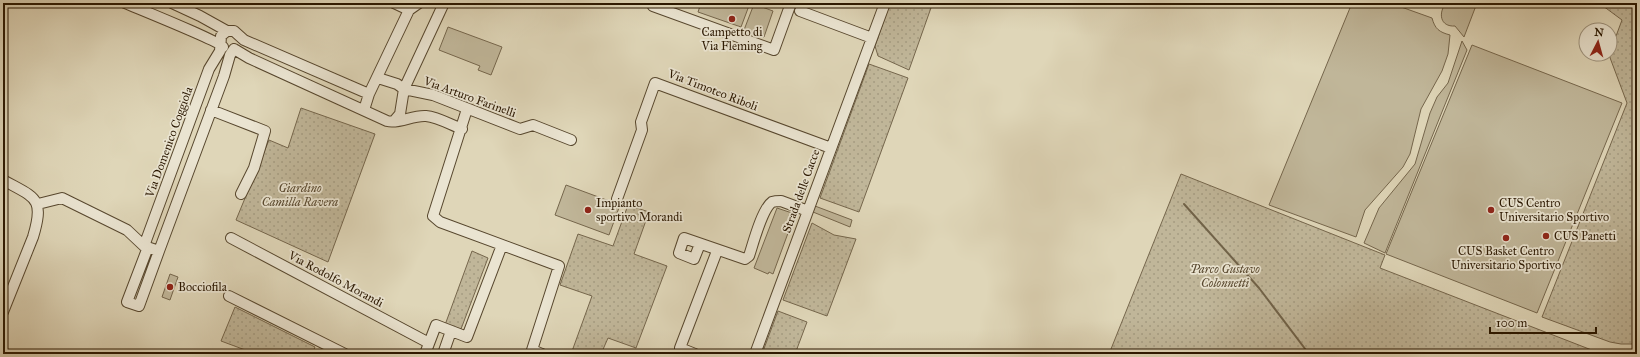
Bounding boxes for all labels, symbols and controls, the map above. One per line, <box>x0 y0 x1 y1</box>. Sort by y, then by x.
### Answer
marker: Campetto di Via Fleming <box>727 14 737 24</box>
north arrow <box>1578 22 1618 62</box>
place label: Campetto di Via Fleming <box>701 25 763 54</box>
text: N <box>1594 26 1605 40</box>
street label: Via Timoteo Riboli <box>665 66 761 114</box>
street label: Via Arturo Farinelli <box>421 73 519 120</box>
street label: Via Domenico Coggiola <box>142 84 197 200</box>
street label: Strada delle Cacce <box>779 147 823 235</box>
park label: Giardino Camilla Ravera <box>262 181 339 209</box>
place label: Impianto sportivo Morandi <box>596 196 683 224</box>
place label: CUS Centro Universitario Sportivo <box>1499 196 1609 224</box>
marker: Impianto sportivo Morandi <box>583 205 593 215</box>
marker: CUS Centro Universitario Sportivo <box>1486 205 1496 215</box>
place label: CUS Panetti <box>1554 229 1617 243</box>
marker: CUS Panetti <box>1541 231 1551 241</box>
marker: CUS Basket Centro Universitario Sportivo <box>1501 233 1511 243</box>
place label: CUS Basket Centro Universitario Sportivo <box>1451 244 1561 272</box>
street label: Via Rodolfo Morandi <box>285 248 386 310</box>
park label: Parco Gustavo Colonnetti <box>1190 262 1260 290</box>
place label: Bocciofila <box>178 280 228 294</box>
marker: Bocciofila <box>165 282 175 292</box>
scale bar <box>1490 309 1596 335</box>
text: 100 m <box>1496 316 1527 330</box>

